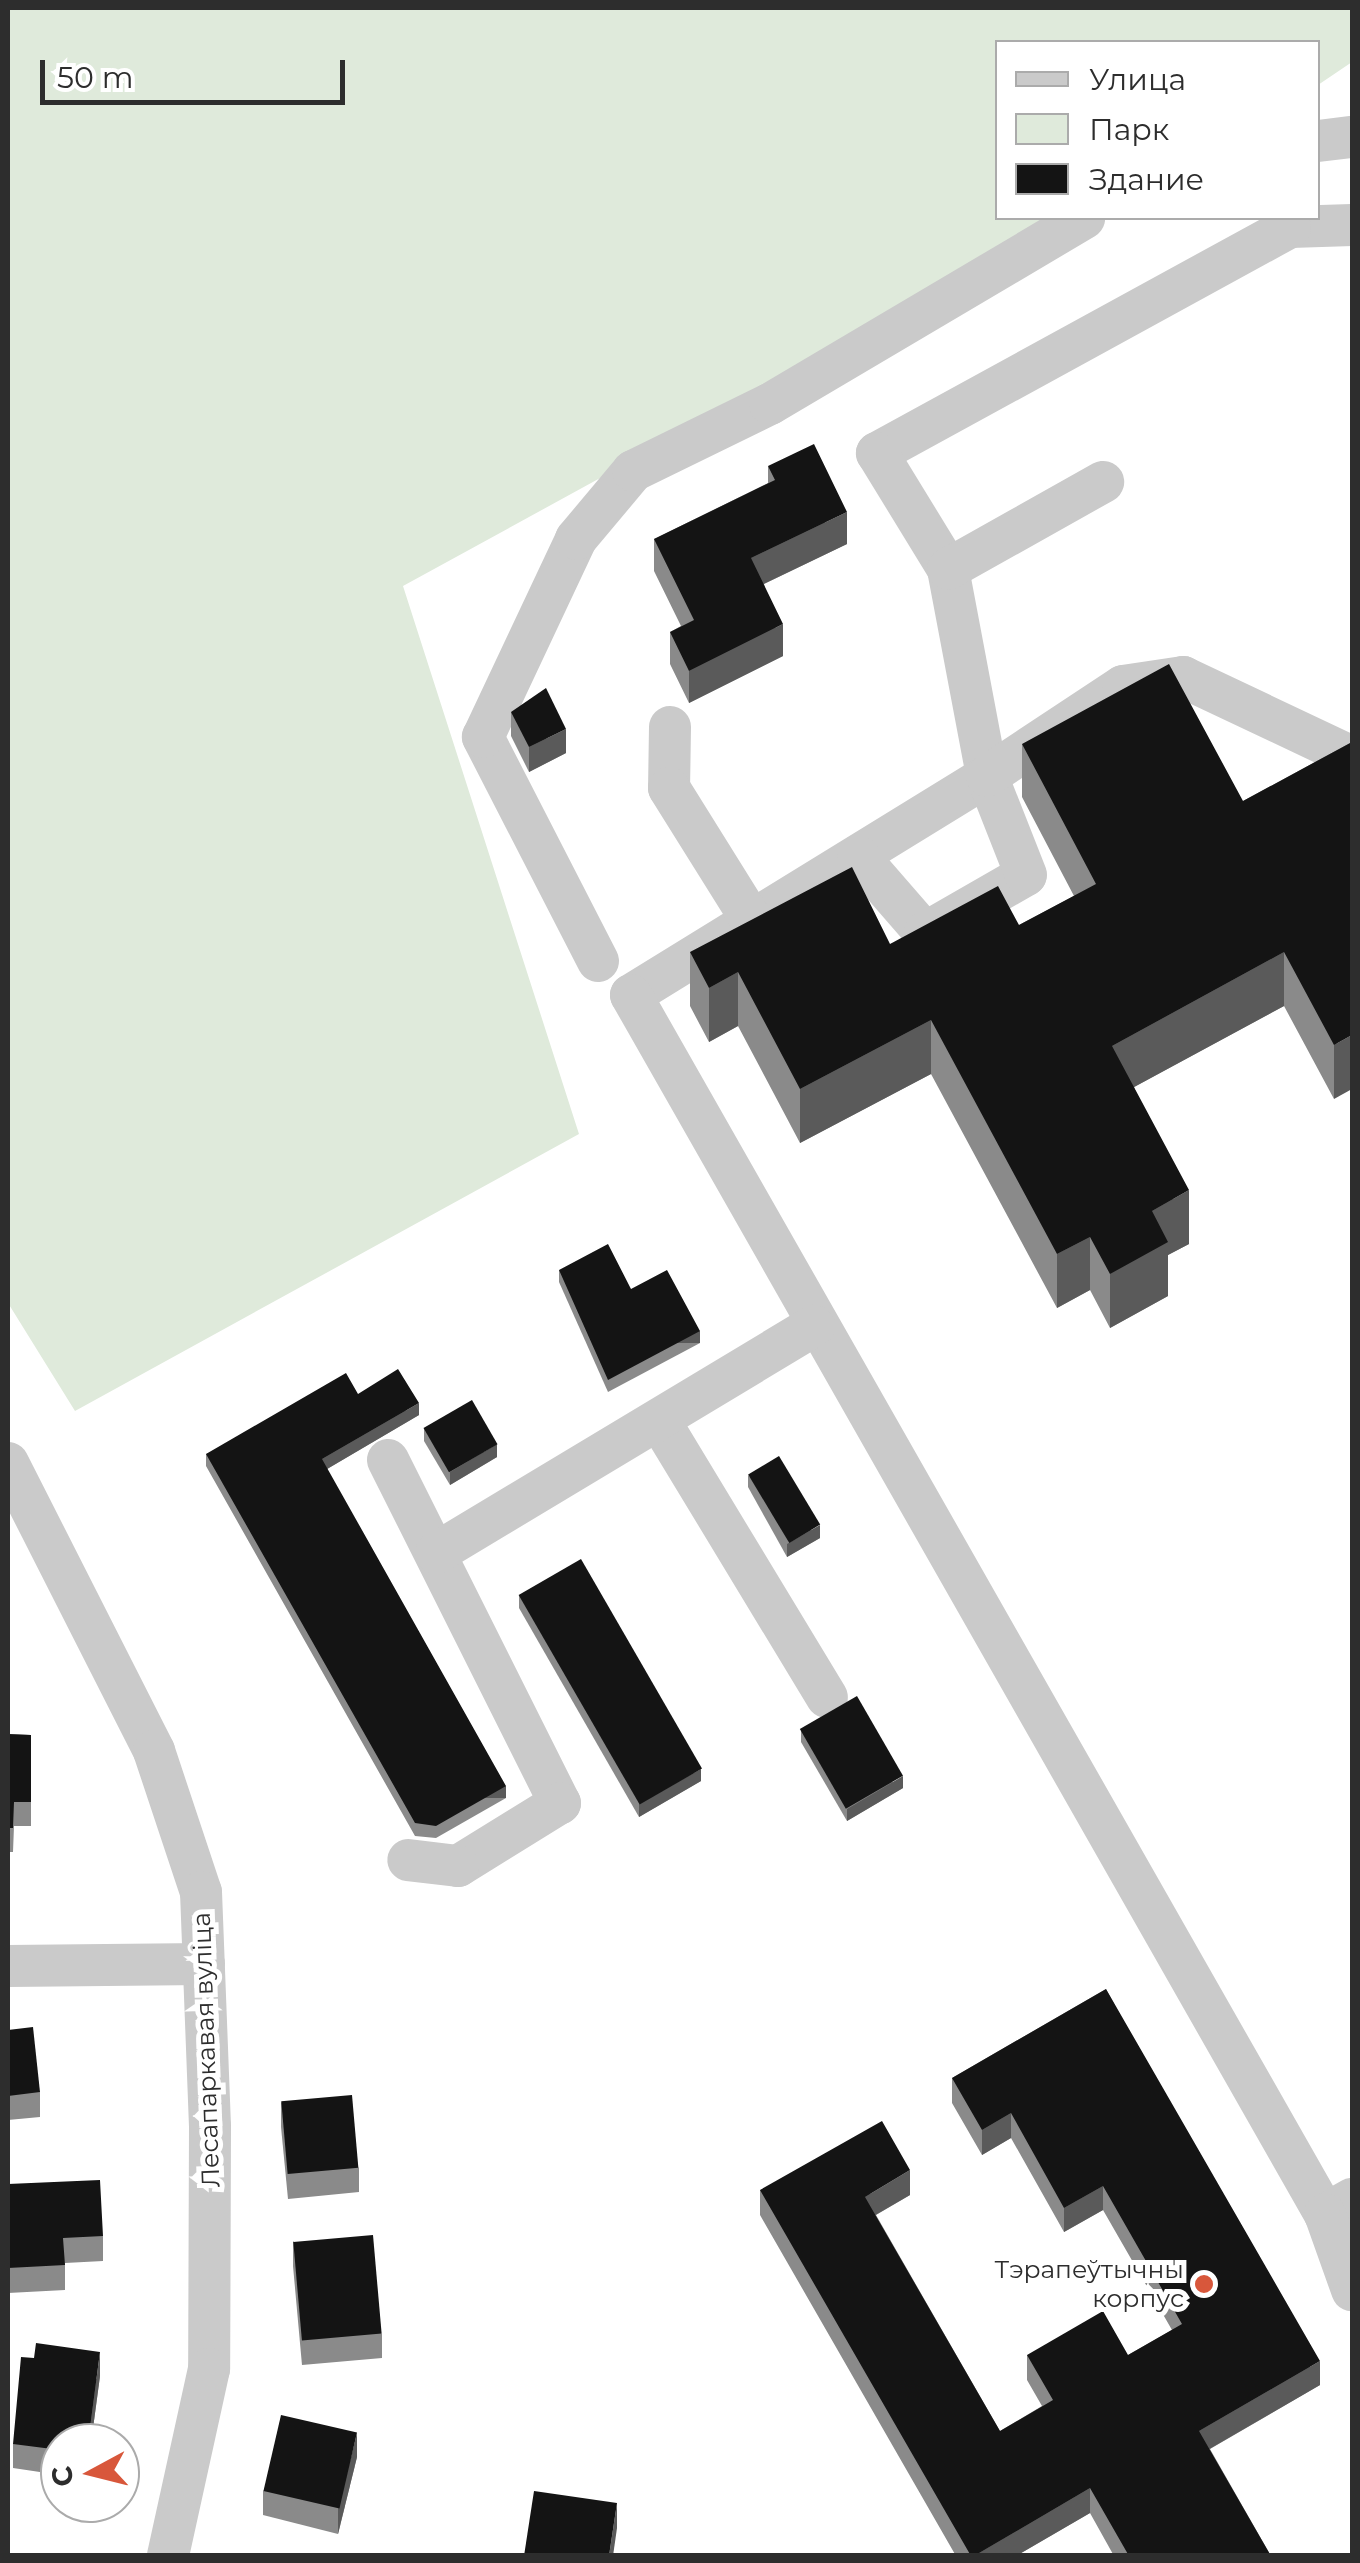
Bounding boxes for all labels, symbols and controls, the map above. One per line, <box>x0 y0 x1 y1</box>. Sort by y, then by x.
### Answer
scale bar <box>45 40 350 102</box>
legend <box>995 40 1320 220</box>
text: 50 m <box>57 59 134 96</box>
text: Улица <box>1089 61 1186 98</box>
text: Парк <box>1089 111 1169 148</box>
text: Здание <box>1089 161 1204 198</box>
street label: Лесапаркавая вуліца <box>186 1912 226 2188</box>
place label: Тэрапеўтычны корпус <box>994 2255 1184 2314</box>
marker: Тэрапеўтычны корпус <box>1193 2273 1215 2295</box>
north arrow <box>40 2423 140 2523</box>
text: С <box>44 2464 80 2489</box>

